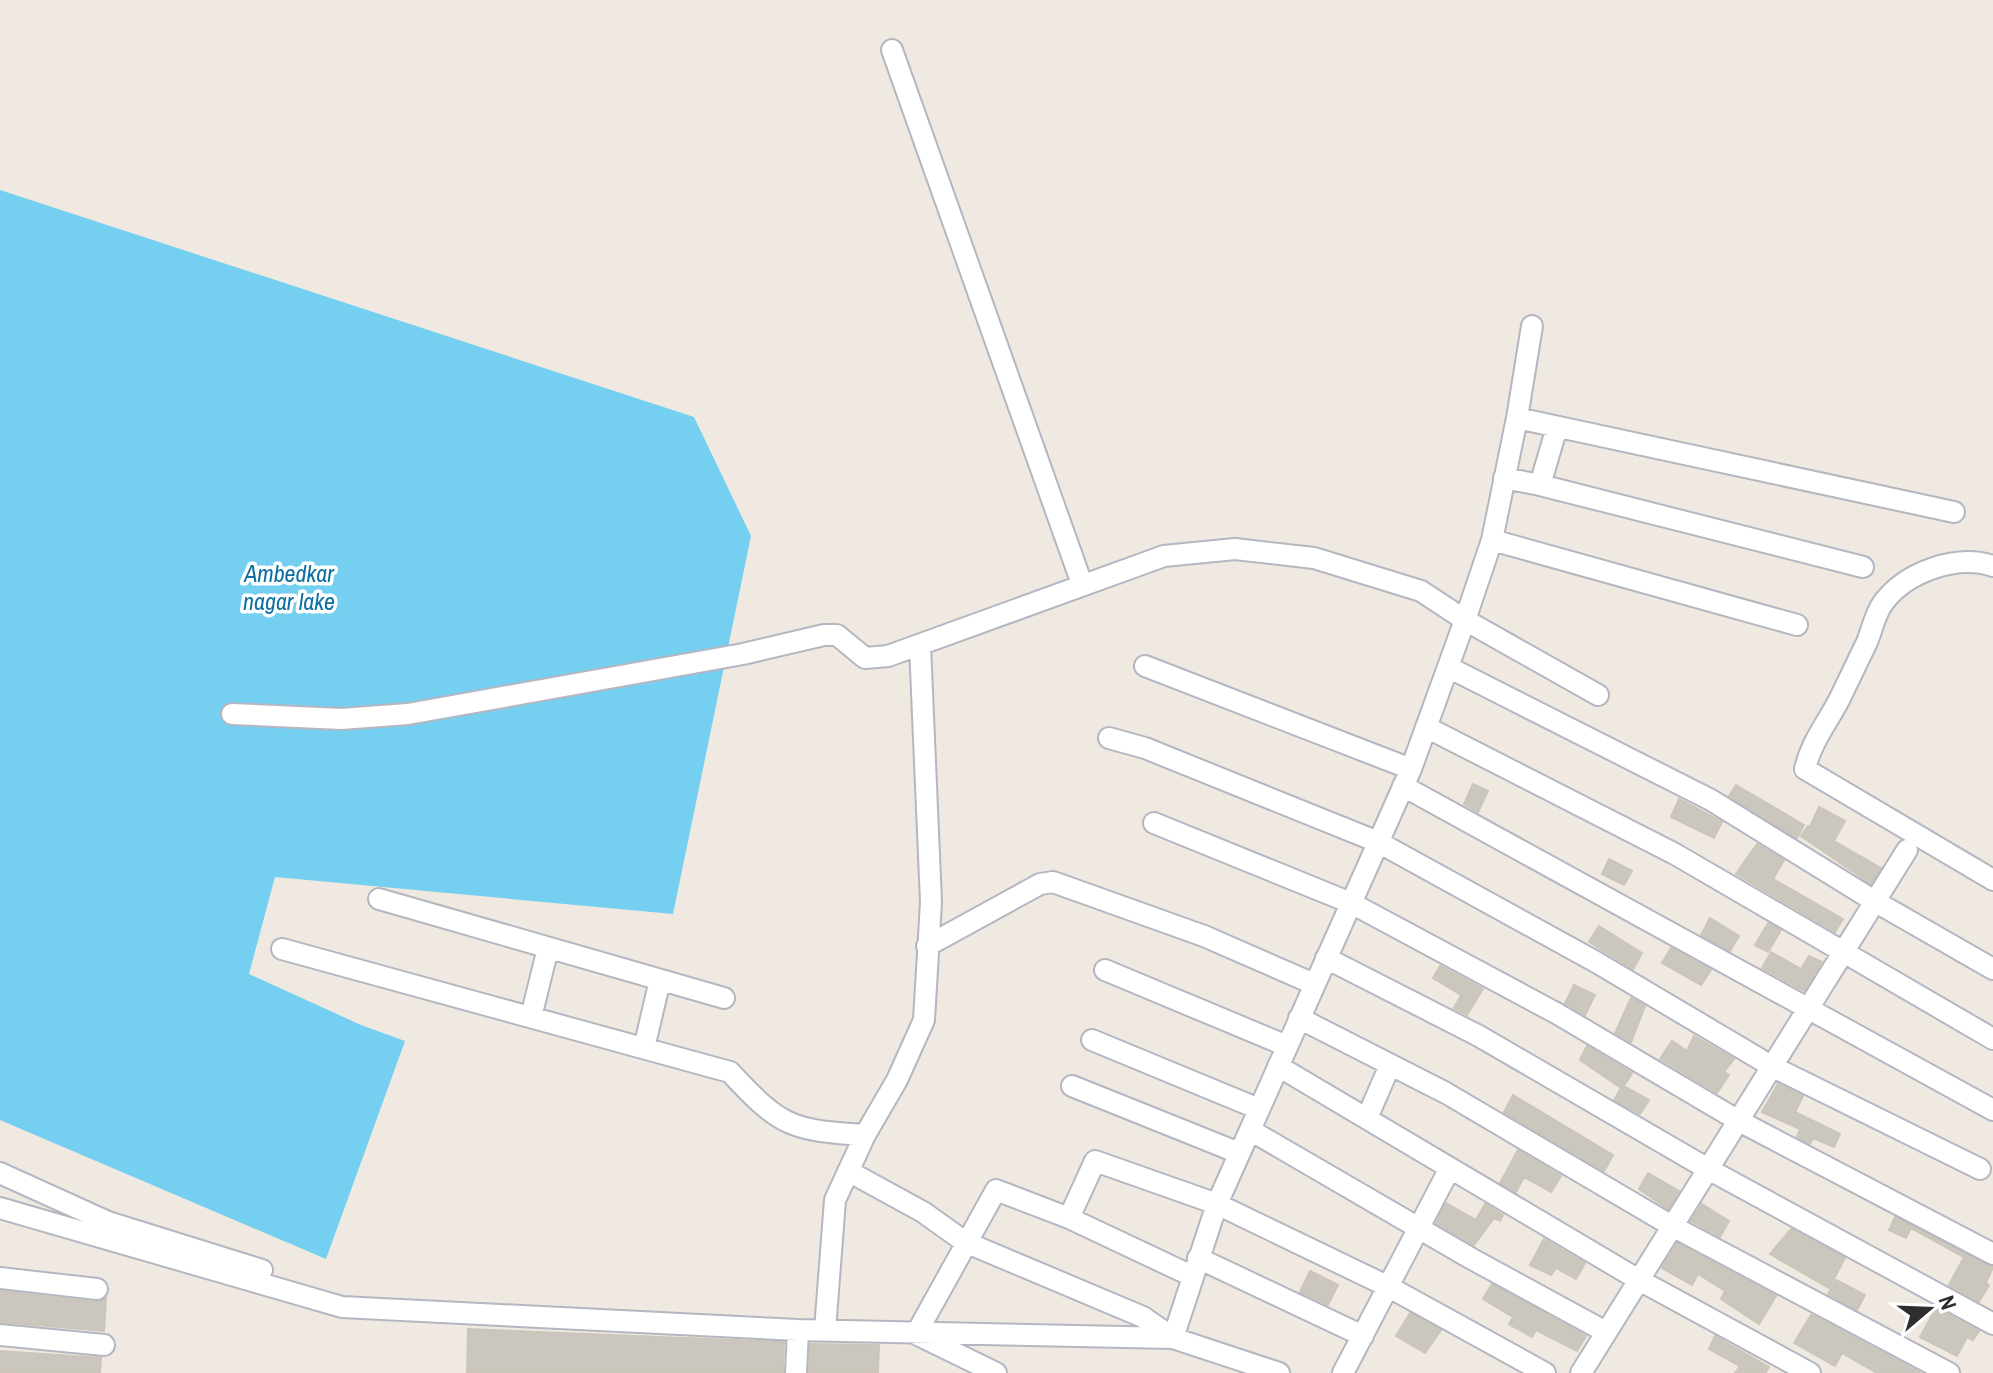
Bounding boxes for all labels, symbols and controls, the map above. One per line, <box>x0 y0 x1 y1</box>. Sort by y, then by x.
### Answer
water label: Ambedkar nagar lake <box>243 557 335 617</box>
north arrow <box>1889 1269 1969 1349</box>
text: N <box>1932 1291 1964 1314</box>

